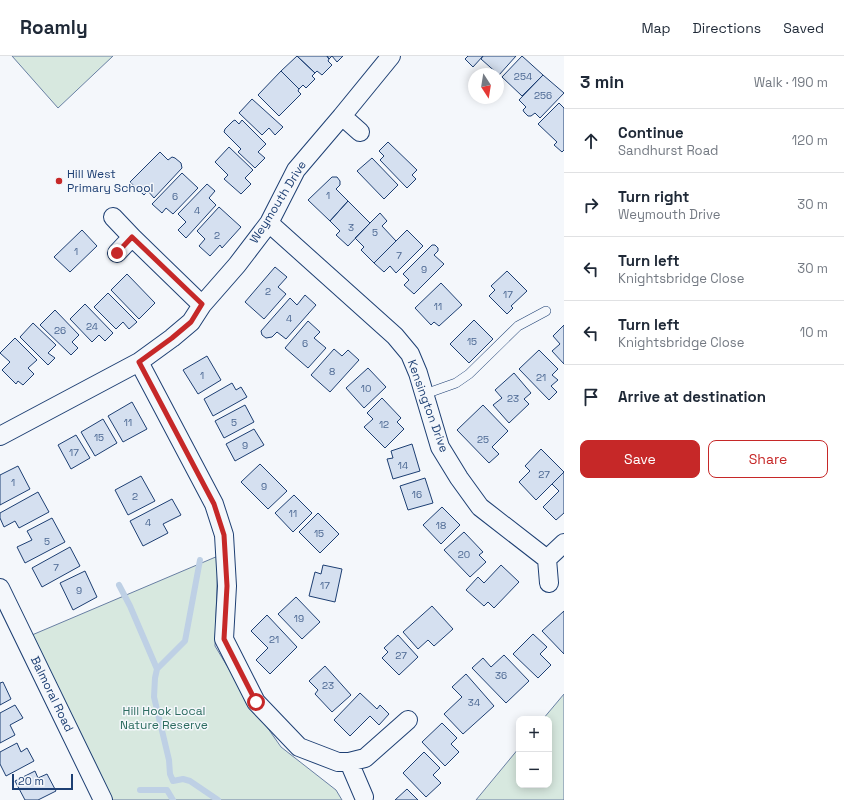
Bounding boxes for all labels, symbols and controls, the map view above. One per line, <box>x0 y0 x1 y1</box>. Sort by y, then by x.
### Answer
text: Roamly <box>20 15 88 40</box>
text: Map <box>641 19 671 37</box>
text: Directions <box>693 19 761 37</box>
text: Saved <box>783 19 824 37</box>
north arrow <box>468 68 504 104</box>
house number: 254 <box>514 70 532 83</box>
text: 3 min <box>580 71 624 93</box>
text: Walk · 190 m <box>754 74 828 91</box>
house number: 256 <box>534 89 552 102</box>
text: Continue <box>618 123 684 142</box>
icon: ahead <box>580 130 602 152</box>
text: 120 m <box>792 132 828 149</box>
text: Sandhurst Road <box>618 142 718 159</box>
street label: Weymouth Drive <box>246 158 310 246</box>
place label: Hill West Primary School <box>67 166 154 196</box>
marker: Hill West Primary School <box>54 176 64 186</box>
text: Turn right <box>618 187 689 206</box>
house number: 1 <box>326 189 330 202</box>
house number: 6 <box>172 190 178 203</box>
icon: right <box>580 194 602 216</box>
text: 30 m <box>797 196 828 213</box>
house number: 4 <box>194 204 200 217</box>
text: Weymouth Drive <box>618 206 720 223</box>
house number: 3 <box>348 221 354 234</box>
house number: 5 <box>372 226 378 239</box>
house number: 2 <box>214 229 220 242</box>
route end <box>108 244 126 262</box>
house number: 1 <box>74 245 78 258</box>
house number: 7 <box>396 249 402 262</box>
text: Turn left <box>618 251 680 270</box>
icon: left <box>580 258 602 280</box>
text: 30 m <box>797 260 828 277</box>
house number: 9 <box>421 263 427 276</box>
text: Knightsbridge Close <box>618 270 744 287</box>
house number: 2 <box>265 285 271 298</box>
house number: 17 <box>503 288 513 301</box>
house number: 11 <box>434 300 442 313</box>
house number: 4 <box>286 312 292 325</box>
text: Turn left <box>618 315 680 334</box>
house number: 24 <box>86 320 98 333</box>
icon: left <box>580 322 602 344</box>
house number: 26 <box>54 324 66 337</box>
text: 10 m <box>800 324 828 341</box>
text: Knightsbridge Close <box>618 334 744 351</box>
house number: 15 <box>467 335 477 348</box>
house number: 6 <box>302 337 308 350</box>
street label: Kensington Drive <box>404 357 452 455</box>
house number: 8 <box>329 365 335 378</box>
house number: 1 <box>200 369 204 382</box>
house number: 21 <box>536 371 546 384</box>
house number: 10 <box>361 382 371 395</box>
icon: arrive <box>580 386 602 408</box>
text: Arrive at destination <box>618 387 766 406</box>
house number: 23 <box>507 392 519 405</box>
house number: 11 <box>124 416 132 429</box>
house number: 5 <box>231 416 237 429</box>
house number: 12 <box>379 418 389 431</box>
house number: 15 <box>94 431 104 444</box>
house number: 25 <box>477 433 489 446</box>
house number: 9 <box>242 439 248 452</box>
button: Save <box>580 440 700 478</box>
button: Share <box>708 440 828 478</box>
house number: 17 <box>69 446 79 459</box>
house number: 14 <box>398 459 408 472</box>
house number: 27 <box>538 468 550 481</box>
house number: 1 <box>11 476 15 489</box>
house number: 9 <box>261 480 267 493</box>
house number: 16 <box>412 488 422 501</box>
house number: 2 <box>132 490 138 503</box>
house number: 11 <box>289 507 297 520</box>
house number: 4 <box>145 516 151 529</box>
house number: 18 <box>436 519 446 532</box>
house number: 15 <box>314 527 324 540</box>
house number: 5 <box>44 535 50 548</box>
house number: 20 <box>458 548 470 561</box>
house number: 7 <box>53 561 59 574</box>
house number: 17 <box>320 579 330 592</box>
house number: 9 <box>76 584 82 597</box>
house number: 19 <box>294 612 304 625</box>
house number: 21 <box>269 633 279 646</box>
house number: 27 <box>395 649 407 662</box>
street label: Balmoral Road <box>27 654 77 734</box>
house number: 36 <box>495 669 507 682</box>
house number: 23 <box>322 679 334 692</box>
route start <box>247 693 265 711</box>
house number: 34 <box>468 696 480 709</box>
park label: Hill Hook Local Nature Reserve <box>120 703 208 733</box>
map controls <box>516 716 552 788</box>
button: + <box>516 716 552 752</box>
button: − <box>516 752 552 788</box>
scale bar <box>12 772 73 791</box>
text: 20 m <box>18 774 44 788</box>

